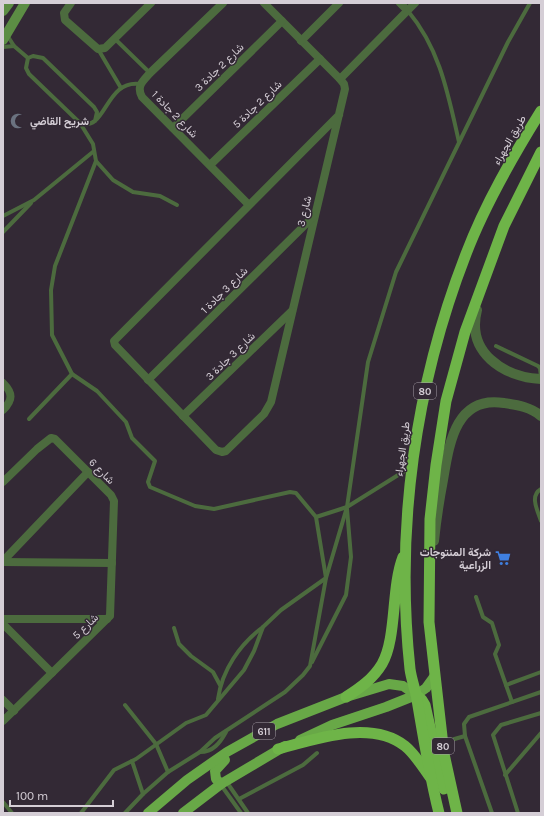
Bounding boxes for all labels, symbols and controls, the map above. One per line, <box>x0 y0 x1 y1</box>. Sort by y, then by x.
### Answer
street label: شارع 2 جادة 3 <box>192 40 248 95</box>
street label: شارع 2 جادة 5 <box>230 78 286 132</box>
street label: شارع 2 جادة 1 <box>148 88 201 142</box>
mosque icon: شريح القاضي <box>9 112 27 130</box>
street label: طريق الجهراء <box>490 113 529 167</box>
place label: شريح القاضي <box>30 115 89 130</box>
street label: شارع 3 <box>294 194 316 228</box>
street label: شارع 3 جادة 1 <box>198 264 251 317</box>
street label: شارع 3 جادة 3 <box>203 329 259 384</box>
road number: 80 <box>414 383 436 399</box>
street label: طريق الجهراء <box>392 421 413 477</box>
street label: شارع 6 <box>85 456 117 488</box>
place label: شركة المنتوجات الزراعية <box>420 546 491 572</box>
supermarket icon: شركة المنتوجات الزراعية <box>494 549 512 567</box>
street label: شارع 5 <box>70 611 102 643</box>
road number: 611 <box>253 723 275 739</box>
road number: 80 <box>432 738 454 754</box>
scale bar <box>10 782 113 808</box>
text: 100 m <box>16 789 48 803</box>

